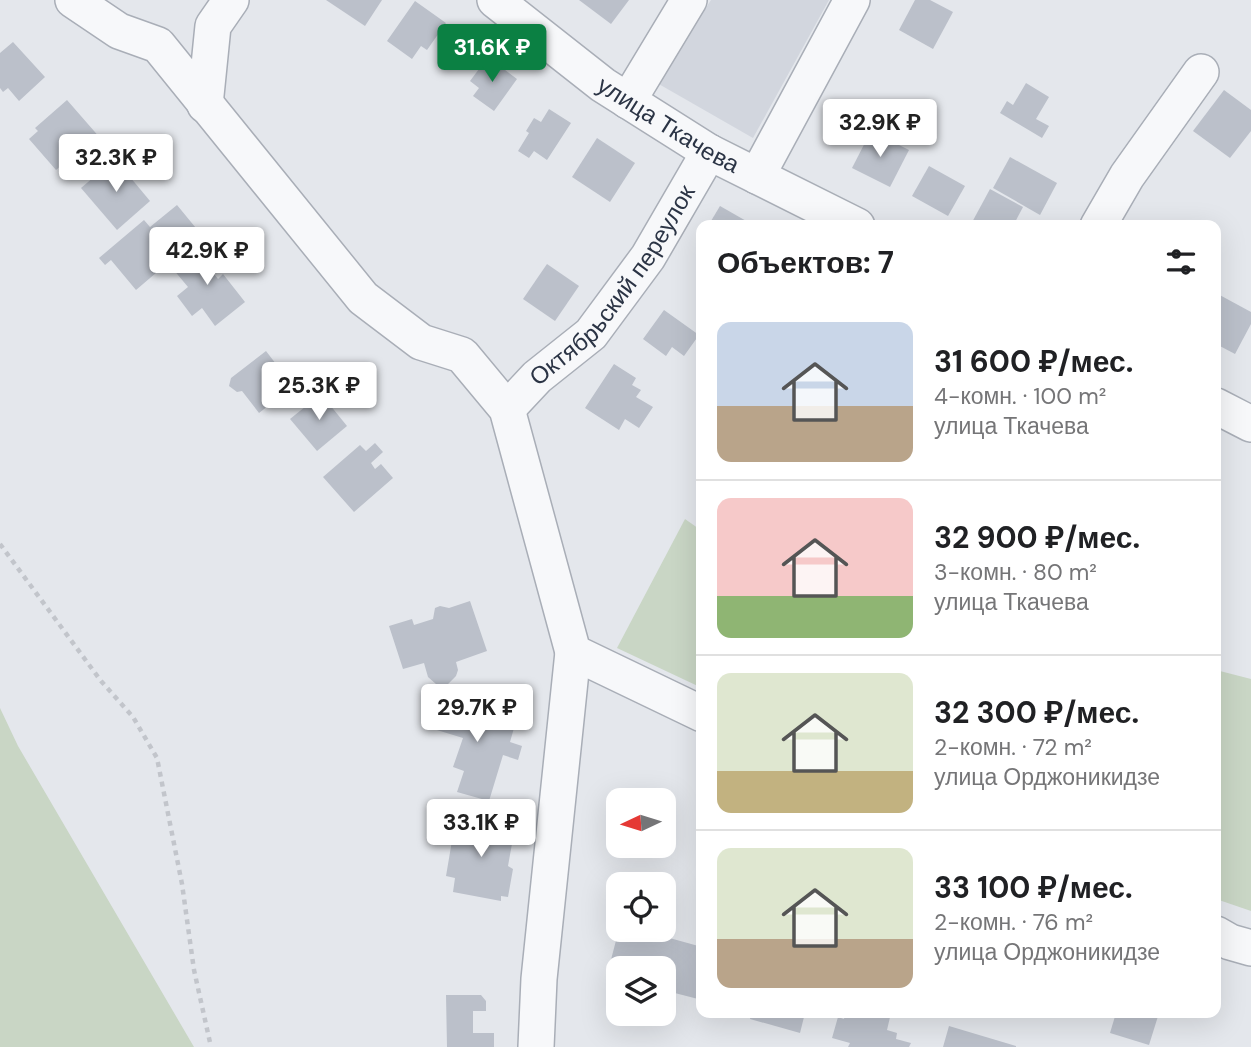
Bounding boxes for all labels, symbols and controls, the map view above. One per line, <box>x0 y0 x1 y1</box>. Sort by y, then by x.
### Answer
pin: 31.6K ₽ <box>427 24 557 84</box>
text: 31.6K ₽ <box>453 32 531 62</box>
street label: улица Ткачева <box>591 69 745 180</box>
pin: 32.9K ₽ <box>815 100 945 159</box>
text: 32.9K ₽ <box>839 107 921 137</box>
pin: 32.3K ₽ <box>51 134 181 194</box>
text: 32.3K ₽ <box>75 142 157 172</box>
street label: Октябрьский переулок <box>523 179 702 392</box>
pin: 42.9K ₽ <box>142 228 272 287</box>
text: 42.9K ₽ <box>165 235 249 265</box>
text: Объектов: 7 <box>717 243 894 282</box>
icon: filters <box>1162 243 1200 281</box>
text: 31 600 ₽/мес. <box>934 342 1133 381</box>
icon: home <box>773 350 857 434</box>
pin: 25.3K ₽ <box>254 362 384 422</box>
text: 25.3K ₽ <box>278 370 360 400</box>
text: 4-комн. · 100 m² <box>934 381 1106 411</box>
text: улица Ткачева <box>934 411 1089 441</box>
text: 32 900 ₽/мес. <box>934 518 1140 557</box>
icon: home <box>773 526 857 610</box>
text: 3-комн. · 80 m² <box>934 557 1097 587</box>
text: улица Ткачева <box>934 587 1089 617</box>
pin: 29.7K ₽ <box>412 684 542 744</box>
text: 29.7K ₽ <box>437 692 517 722</box>
text: 32 300 ₽/мес. <box>934 693 1139 732</box>
icon: home <box>773 701 857 785</box>
text: 2-комн. · 72 m² <box>934 732 1092 762</box>
text: улица Орджоникидзе <box>934 762 1160 792</box>
north arrow <box>606 788 676 858</box>
map controls <box>606 788 676 1026</box>
pin: 33.1K ₽ <box>416 800 546 859</box>
text: 33.1K ₽ <box>443 807 519 837</box>
text: 33 100 ₽/мес. <box>934 868 1133 907</box>
button: locate <box>606 872 676 942</box>
icon: home <box>773 876 857 960</box>
text: 2-комн. · 76 m² <box>934 907 1093 937</box>
text: улица Орджоникидзе <box>934 937 1160 967</box>
button: layers <box>606 956 676 1026</box>

